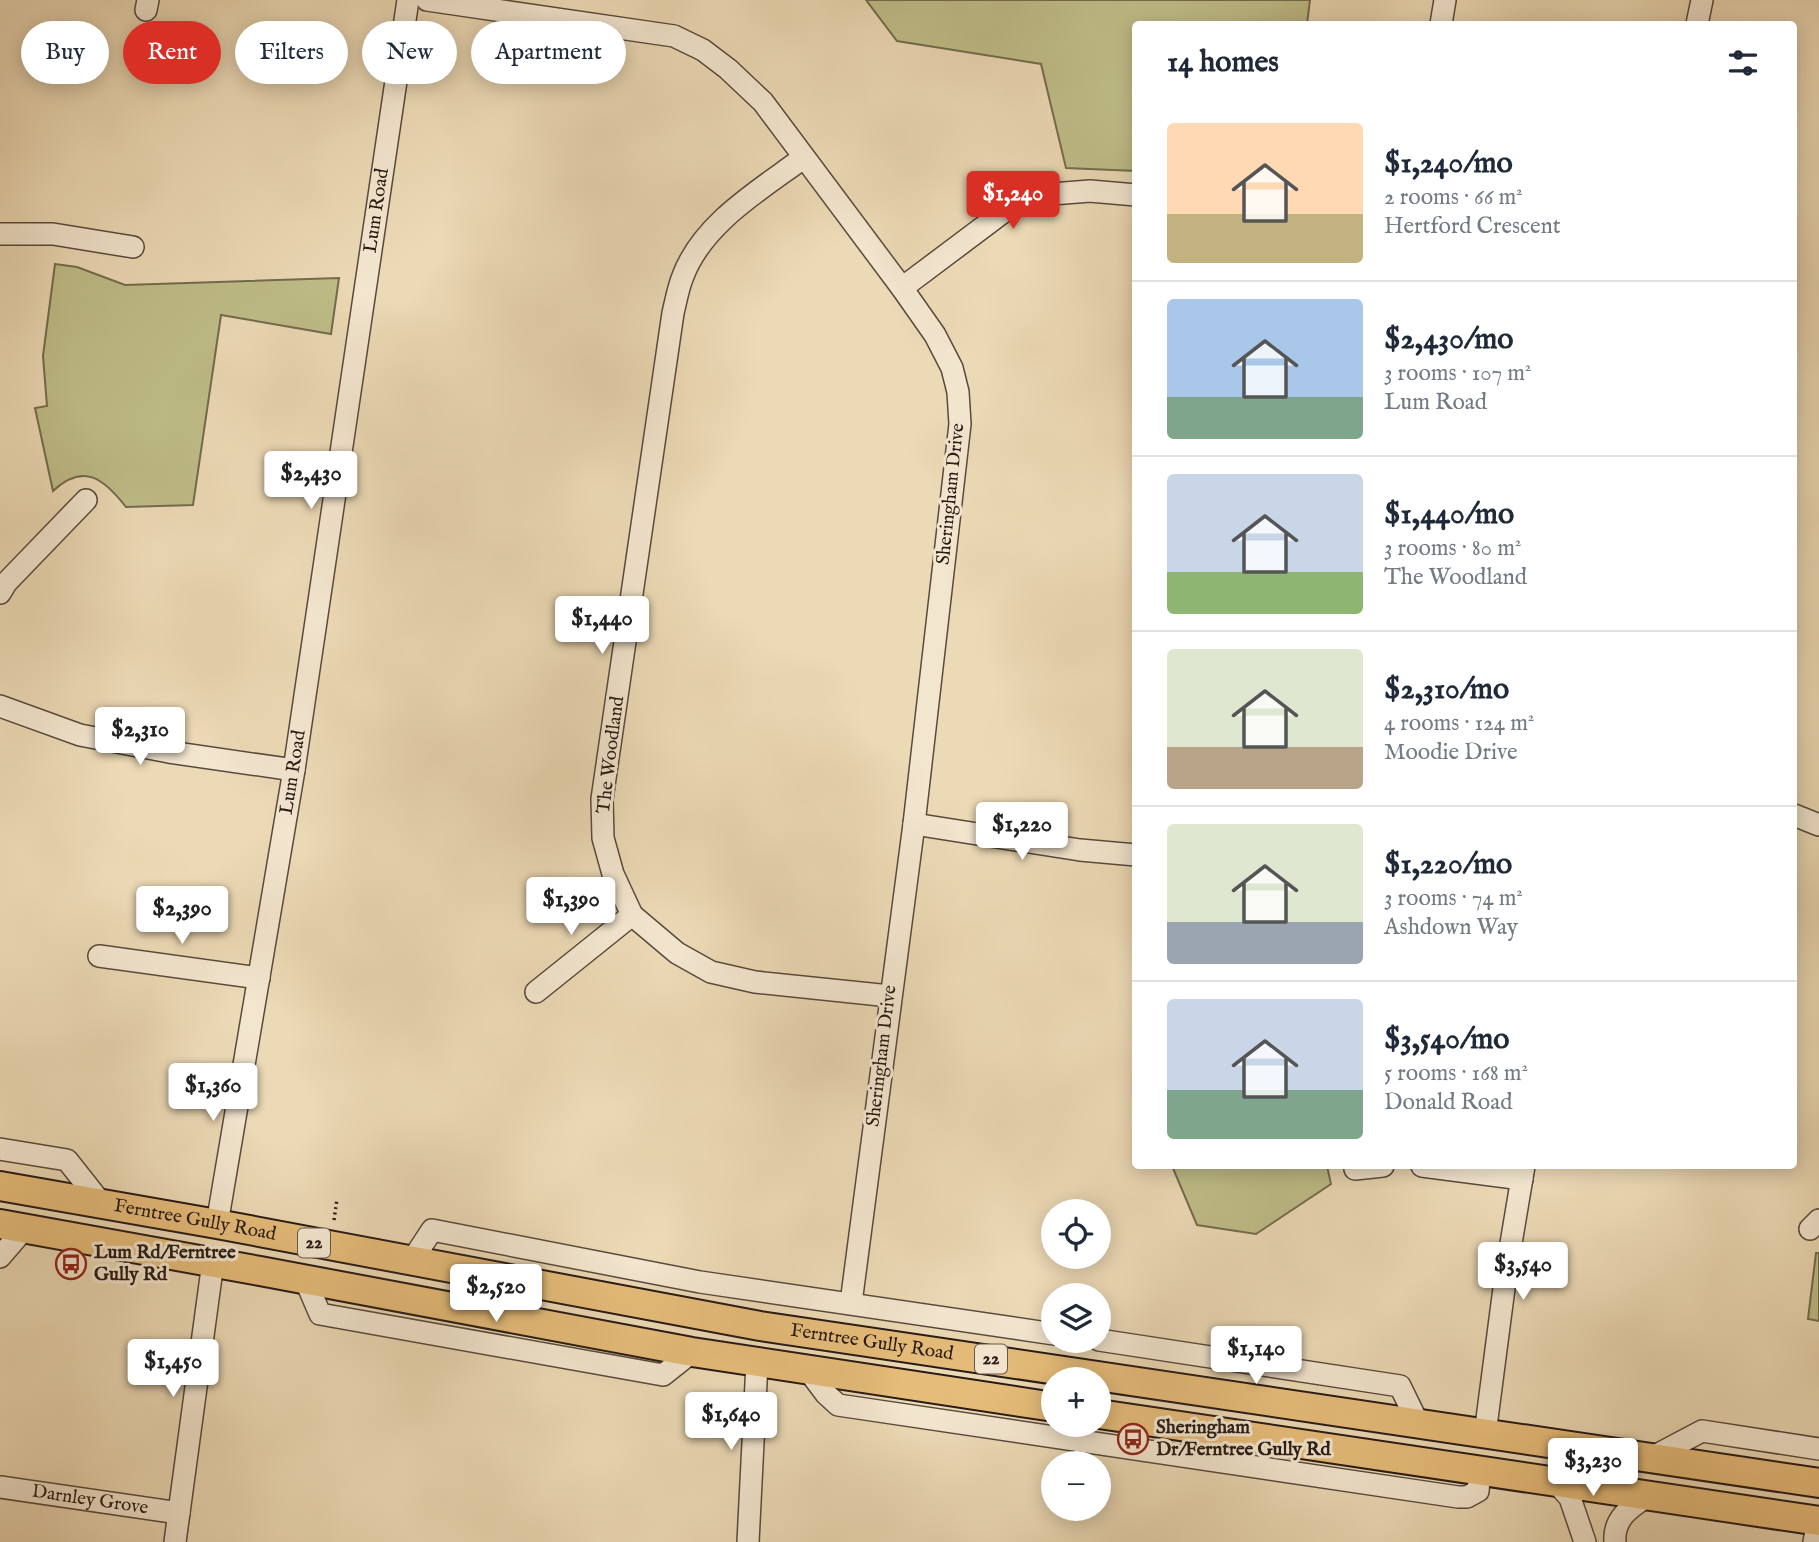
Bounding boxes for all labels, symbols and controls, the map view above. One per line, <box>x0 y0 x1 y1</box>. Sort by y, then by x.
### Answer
chip: Buy <box>21 21 109 84</box>
chip: Rent <box>123 21 221 84</box>
chip: Filters <box>235 21 348 84</box>
chip: New <box>362 21 457 84</box>
chip: Apartment <box>471 21 626 84</box>
text: 14 homes <box>1167 44 1279 82</box>
icon: filters <box>1724 44 1762 82</box>
text: $1,240/mo <box>1384 145 1513 183</box>
icon: home <box>1223 151 1307 235</box>
street label: Lum Road <box>359 166 395 254</box>
pin: $1,240 <box>956 172 1070 231</box>
text: $1,240 <box>983 179 1043 208</box>
text: 2 rooms · 66 m² <box>1384 183 1523 212</box>
text: Hertford Crescent <box>1384 212 1561 241</box>
text: $2,430/mo <box>1384 321 1514 359</box>
icon: home <box>1223 327 1307 411</box>
text: 3 rooms · 107 m² <box>1384 359 1532 388</box>
text: Lum Road <box>1384 388 1487 417</box>
street label: Sheringham Drive <box>932 422 970 566</box>
pin: $2,430 <box>254 452 368 511</box>
text: $2,430 <box>280 459 342 488</box>
text: $1,440/mo <box>1384 496 1514 534</box>
icon: home <box>1223 502 1307 586</box>
text: 3 rooms · 80 m² <box>1384 534 1521 563</box>
text: The Woodland <box>1384 563 1527 592</box>
pin: $1,440 <box>545 596 659 656</box>
text: $1,440 <box>571 604 633 633</box>
text: $2,310/mo <box>1384 671 1509 709</box>
icon: home <box>1223 677 1307 761</box>
street label: The Woodland <box>592 694 630 815</box>
pin: $2,310 <box>83 708 197 767</box>
text: 4 rooms · 124 m² <box>1384 709 1534 738</box>
text: $2,310 <box>111 715 169 744</box>
street label: Lum Road <box>275 728 312 816</box>
text: Moodie Drive <box>1384 738 1518 767</box>
pin: $1,220 <box>965 802 1079 862</box>
text: $1,220 <box>992 810 1052 839</box>
text: $1,220/mo <box>1384 846 1512 884</box>
icon: home <box>1223 852 1307 936</box>
pin: $1,390 <box>514 878 628 937</box>
text: 3 rooms · 74 m² <box>1384 884 1523 913</box>
text: $1,390 <box>542 885 600 914</box>
pin: $2,390 <box>125 886 239 946</box>
text: $2,390 <box>152 894 212 923</box>
text: Ashdown Way <box>1384 913 1518 942</box>
street label: Sheringham Drive <box>861 984 903 1128</box>
text: $3,540/mo <box>1384 1021 1509 1059</box>
icon: home <box>1223 1027 1307 1111</box>
text: 5 rooms · 168 m² <box>1384 1059 1528 1088</box>
pin: $1,360 <box>156 1064 270 1123</box>
text: $1,360 <box>184 1071 242 1100</box>
text: Donald Road <box>1384 1088 1512 1117</box>
street label: Ferntree Gully Road <box>112 1194 279 1247</box>
map controls <box>1041 1199 1111 1521</box>
button: locate <box>1041 1199 1111 1269</box>
road number: 22 <box>298 1228 330 1258</box>
place label: Lum Rd/Ferntree Gully Rd <box>94 1241 236 1287</box>
pin: $3,540 <box>1466 1242 1580 1302</box>
bus stop icon: Lum Rd/Ferntree Gully Rd <box>54 1247 88 1281</box>
text: $3,540 <box>1494 1250 1552 1279</box>
pin: $2,520 <box>439 1264 553 1324</box>
text: $2,520 <box>466 1272 526 1301</box>
button: layers <box>1041 1283 1111 1353</box>
street label: Ferntree Gully Road <box>789 1319 956 1367</box>
pin: $1,140 <box>1199 1326 1313 1386</box>
text: $1,140 <box>1227 1334 1285 1363</box>
pin: $1,450 <box>116 1340 230 1399</box>
road number: 22 <box>975 1344 1007 1374</box>
text: $1,450 <box>144 1347 202 1376</box>
button: + <box>1041 1367 1111 1437</box>
pin: $1,640 <box>674 1392 788 1452</box>
text: $1,640 <box>701 1400 761 1429</box>
place label: Sheringham Dr/Ferntree Gully Rd <box>1156 1416 1331 1462</box>
bus stop icon: Sheringham Dr/Ferntree Gully Rd <box>1116 1422 1150 1456</box>
pin: $3,230 <box>1536 1438 1650 1498</box>
text: $3,230 <box>1564 1446 1622 1475</box>
button: − <box>1041 1451 1111 1521</box>
street label: Darnley Grove <box>30 1480 150 1520</box>

